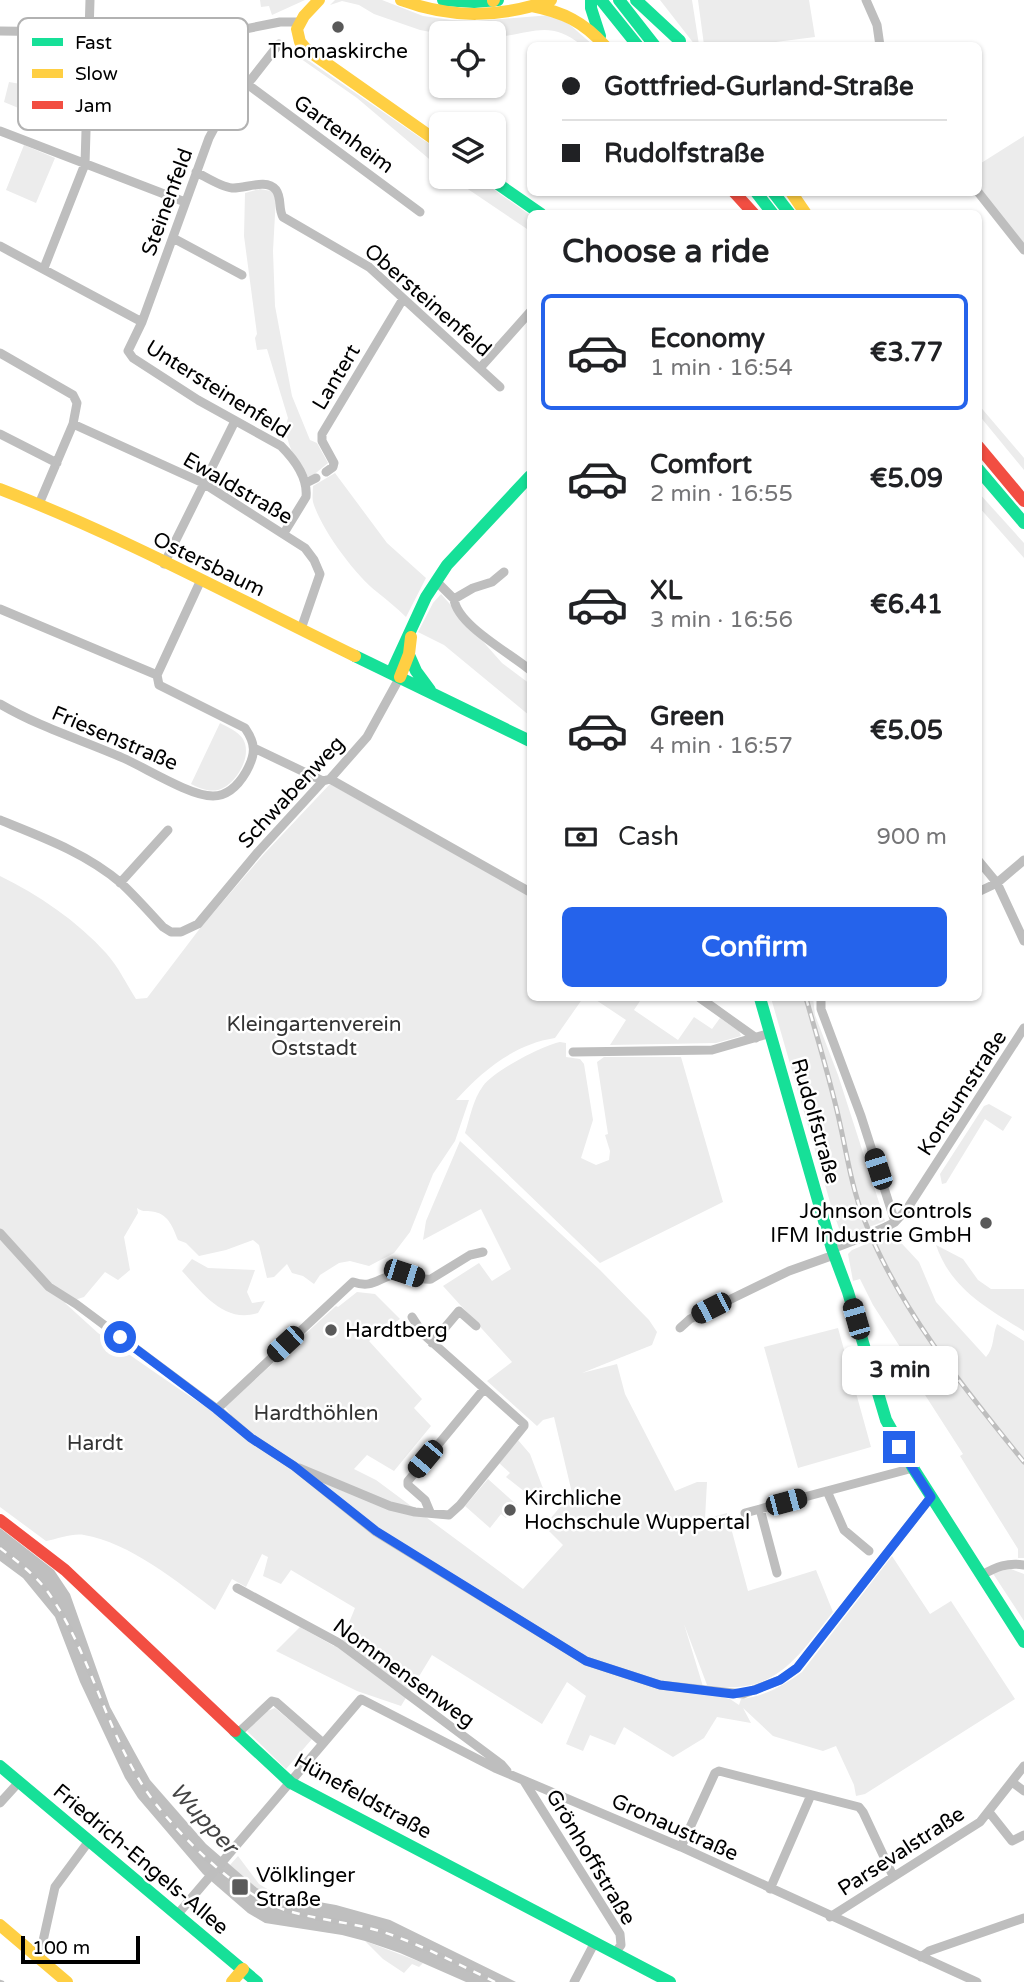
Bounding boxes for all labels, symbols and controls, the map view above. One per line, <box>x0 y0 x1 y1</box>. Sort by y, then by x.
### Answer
legend <box>18 18 248 130</box>
marker: Thomaskirche <box>330 19 346 35</box>
map controls <box>429 21 506 189</box>
button: locate <box>429 21 506 98</box>
text: Fast <box>75 32 112 54</box>
place label: Thomaskirche <box>268 39 408 64</box>
text: Slow <box>75 63 118 85</box>
text: Gottfried-Gurland-Straße <box>604 71 914 102</box>
street label: Gartenheim <box>289 90 399 179</box>
text: Jam <box>75 95 112 117</box>
button: layers <box>429 112 506 189</box>
text: Rudolfstraße <box>604 138 764 169</box>
street label: Steinenfeld <box>136 145 198 259</box>
text: Choose a ride <box>562 233 769 271</box>
street label: Obersteinenfeld <box>359 238 496 362</box>
icon: car <box>566 321 629 384</box>
text: Economy <box>650 323 765 354</box>
street label: Untersteinenfeld <box>141 335 295 444</box>
text: €3.77 <box>870 337 943 368</box>
street label: Lantert <box>307 340 366 415</box>
text: 1 min · 16:54 <box>650 354 793 382</box>
street label: Ewaldstraße <box>179 447 297 530</box>
icon: car <box>566 447 629 510</box>
text: Comfort <box>650 449 752 480</box>
text: €5.09 <box>870 463 943 494</box>
text: 2 min · 16:55 <box>650 480 793 508</box>
street label: Ostersbaum <box>149 527 269 602</box>
icon: car <box>566 573 629 636</box>
text: XL <box>650 575 682 606</box>
text: €6.41 <box>870 589 943 620</box>
text: 3 min · 16:56 <box>650 606 793 634</box>
icon: car <box>566 699 629 762</box>
street label: Friesenstraße <box>48 701 182 776</box>
text: Green <box>650 701 725 732</box>
text: €5.05 <box>870 715 943 746</box>
street label: Schwabenweg <box>233 731 350 854</box>
text: 4 min · 16:57 <box>650 732 793 760</box>
icon: cash <box>562 818 600 856</box>
text: Cash <box>618 821 679 852</box>
text: 900 m <box>877 823 947 851</box>
button: Confirm <box>562 907 947 987</box>
park label: Kleingartenverein Oststadt <box>226 1012 402 1061</box>
street label: Konsumstraße <box>913 1026 1012 1161</box>
street label: Rudolfstraße <box>786 1055 845 1187</box>
car <box>862 1146 895 1192</box>
place label: Johnson Controls IFM Industrie GmbH <box>770 1199 972 1248</box>
marker: Johnson Controls IFM Industrie GmbH <box>978 1215 994 1231</box>
car <box>381 1257 428 1289</box>
car <box>688 1289 735 1327</box>
car <box>841 1296 872 1342</box>
place label: Hardtberg <box>345 1318 448 1343</box>
route start <box>104 1321 136 1353</box>
car <box>263 1322 308 1366</box>
marker: Hardtberg <box>323 1322 339 1338</box>
callout: 3 min <box>841 1346 957 1394</box>
text: 3 min <box>869 1356 931 1384</box>
park label: Hardthöhlen <box>254 1401 378 1426</box>
park label: Hardt <box>67 1431 123 1456</box>
route end <box>883 1431 915 1463</box>
car <box>404 1436 447 1482</box>
place label: Kirchliche Hochschule Wuppertal <box>524 1486 750 1535</box>
car <box>763 1486 810 1518</box>
marker: Kirchliche Hochschule Wuppertal <box>502 1502 518 1518</box>
street label: Nommensenweg <box>328 1614 479 1733</box>
street label: Hünefeldstraße <box>290 1748 436 1845</box>
water label: Wupper <box>163 1777 245 1862</box>
street label: Friedrich-Engels-Allee <box>48 1779 233 1940</box>
street label: Grönhoffstraße <box>540 1785 641 1930</box>
street label: Gronaustraße <box>607 1788 742 1867</box>
street label: Parsevalstraße <box>833 1801 969 1902</box>
place label: Völklinger Straße <box>256 1863 355 1912</box>
marker: Völklinger Straße <box>230 1877 250 1897</box>
scale bar <box>21 1933 140 1965</box>
text: 100 m <box>32 1937 90 1959</box>

